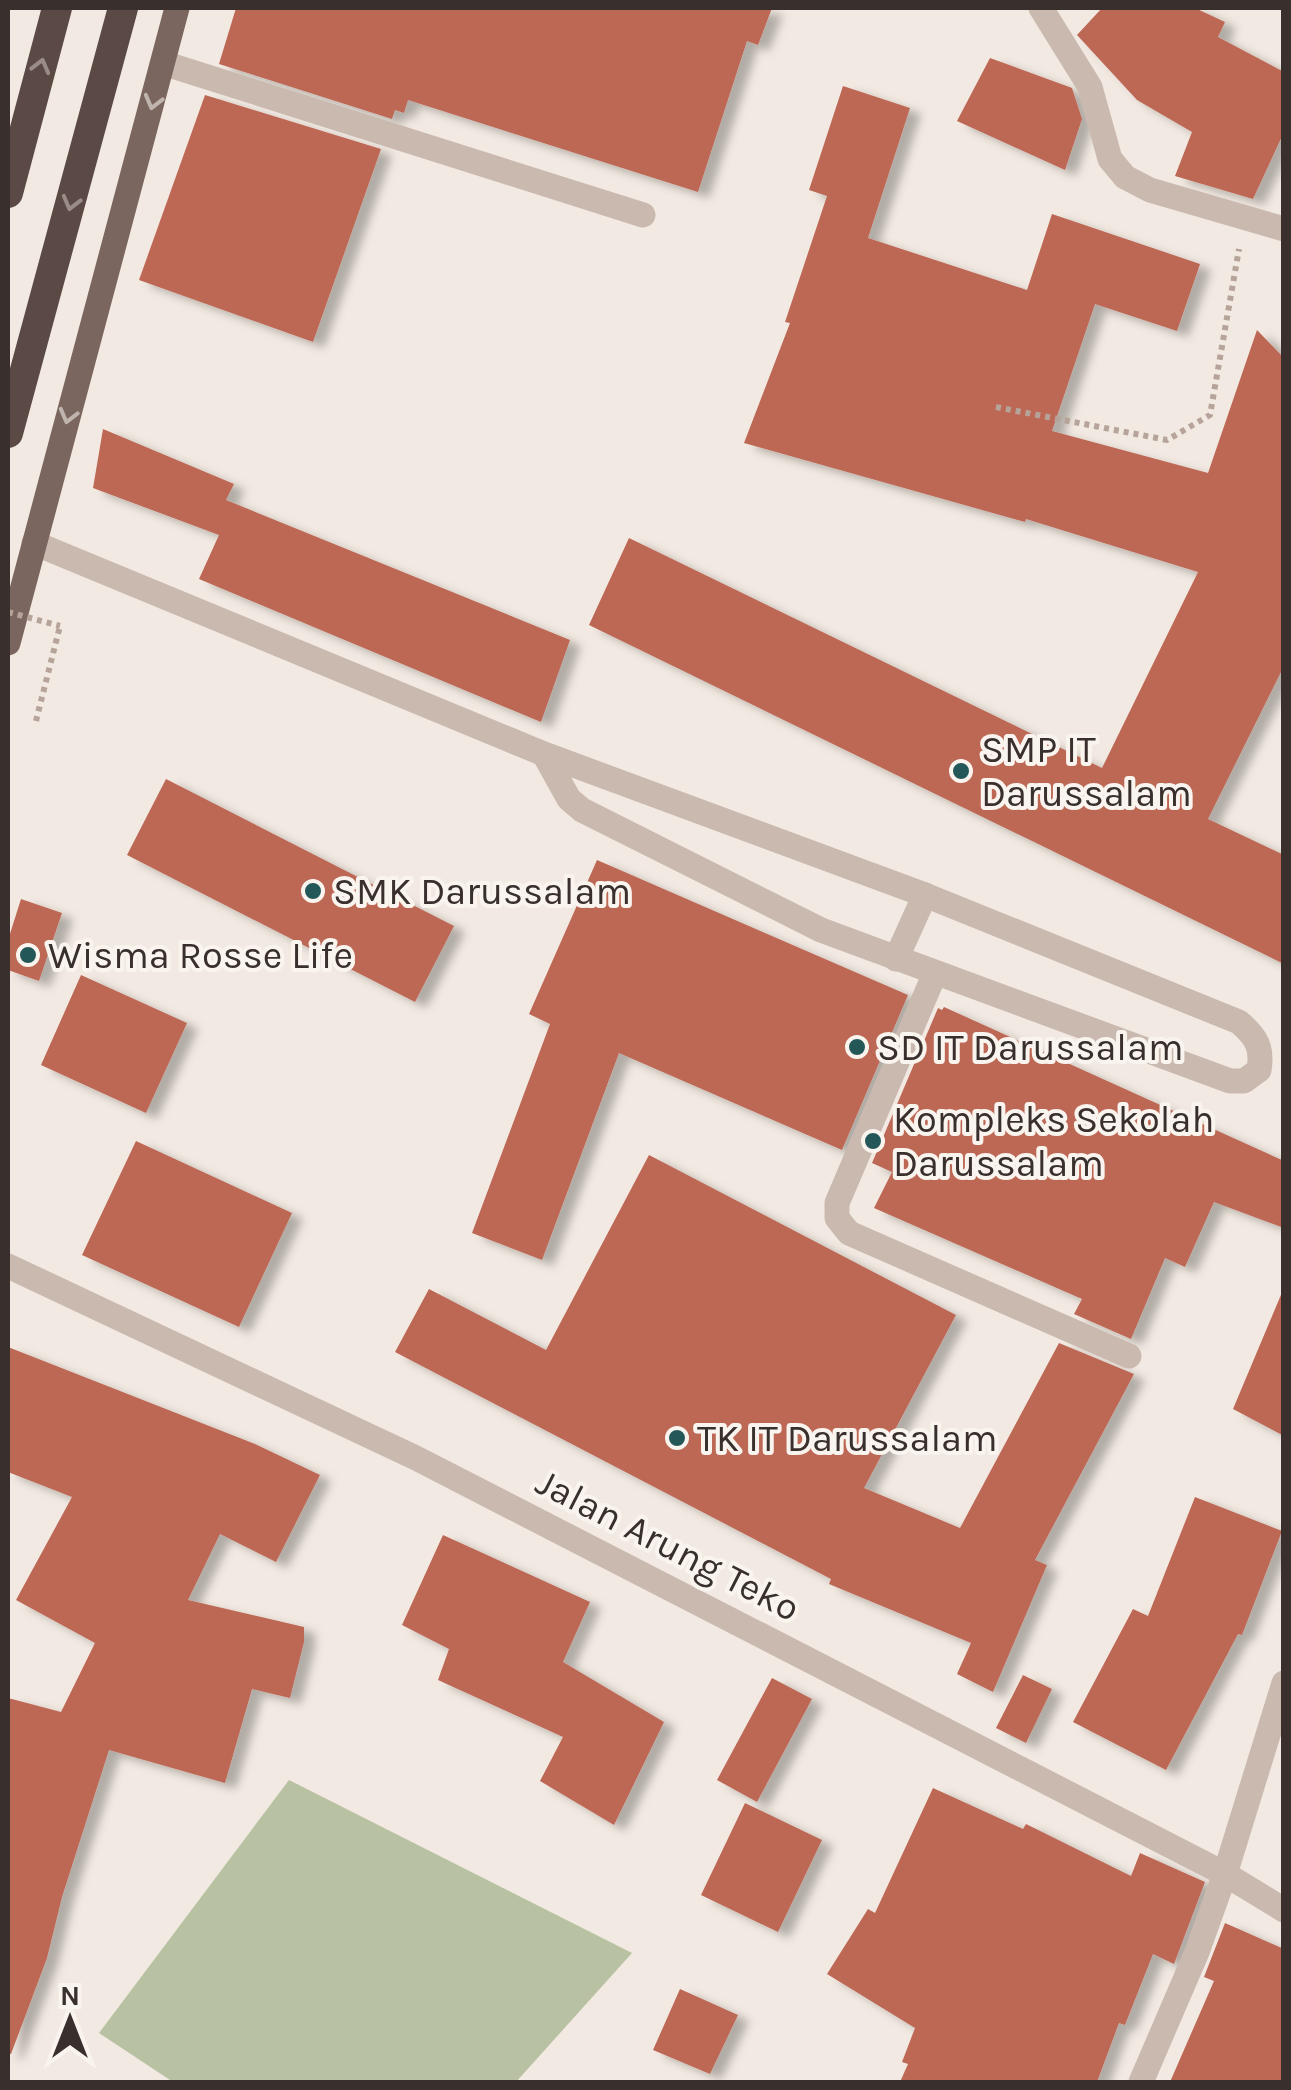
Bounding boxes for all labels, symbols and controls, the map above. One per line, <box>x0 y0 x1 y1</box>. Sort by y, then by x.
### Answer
one-way arrow <box>30 58 51 75</box>
one-way arrow <box>143 93 164 110</box>
one-way arrow <box>61 194 82 211</box>
one-way arrow <box>59 407 80 424</box>
place label: SMP IT Darussalam <box>981 727 1192 816</box>
marker: SMP IT Darussalam <box>950 760 972 782</box>
place label: SMK Darussalam <box>333 869 631 914</box>
marker: SMK Darussalam <box>302 880 324 902</box>
place label: Wisma Rosse Life <box>48 933 353 978</box>
marker: Wisma Rosse Life <box>17 944 39 966</box>
place label: SD IT Darussalam <box>877 1025 1183 1070</box>
marker: SD IT Darussalam <box>846 1036 868 1058</box>
place label: Kompleks Sekolah Darussalam <box>893 1097 1214 1186</box>
marker: Kompleks Sekolah Darussalam <box>862 1130 884 1152</box>
place label: TK IT Darussalam <box>697 1416 998 1461</box>
marker: TK IT Darussalam <box>666 1427 688 1449</box>
street label: Jalan Arung Teko <box>529 1459 807 1631</box>
north arrow <box>20 1970 120 2070</box>
text: N <box>60 1979 80 2012</box>

